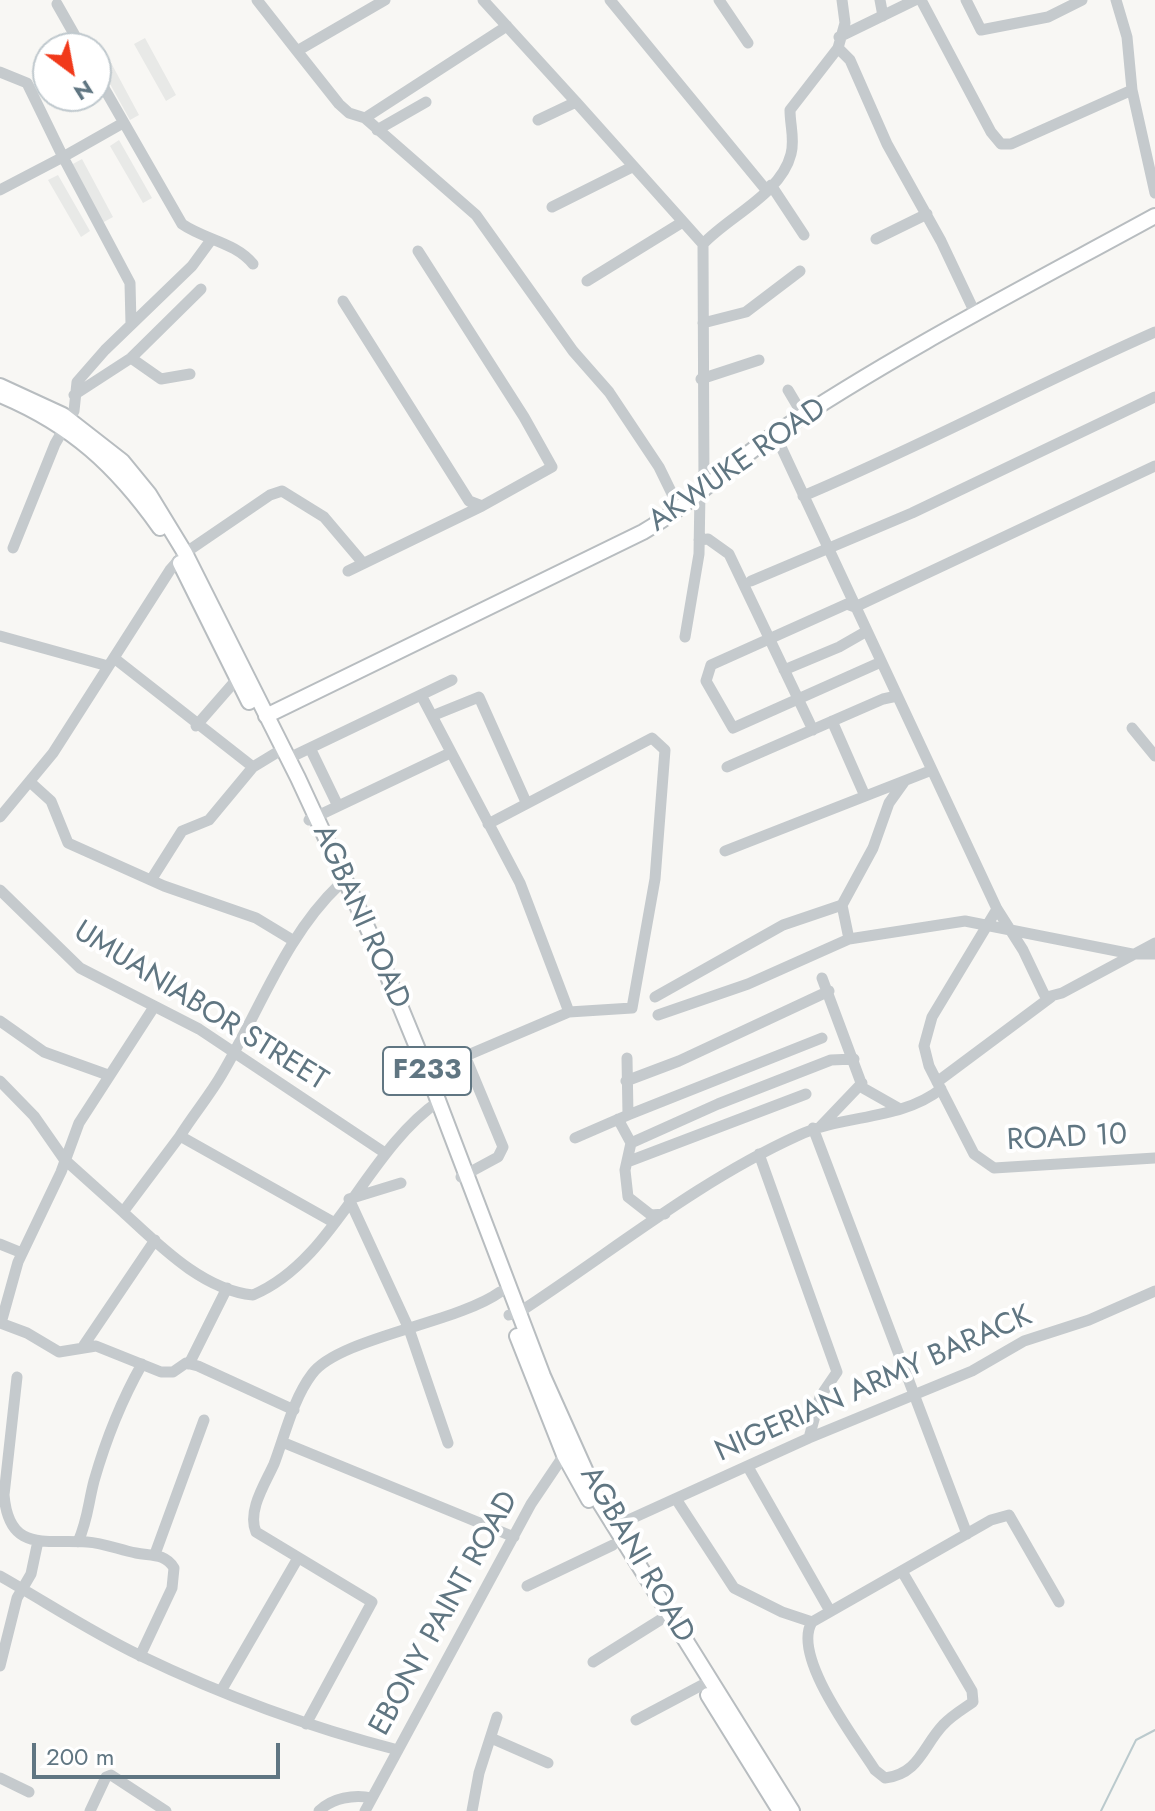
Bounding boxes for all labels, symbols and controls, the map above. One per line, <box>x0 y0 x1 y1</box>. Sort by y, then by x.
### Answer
north arrow <box>32 32 112 112</box>
text: N <box>68 72 100 109</box>
street label: AKWUKE ROAD <box>642 391 834 541</box>
street label: AGBANI ROAD <box>303 819 417 1015</box>
street label: UMUANIABOR STREET <box>66 914 334 1100</box>
road number: F233 <box>383 1047 471 1095</box>
street label: ROAD 10 <box>1006 1118 1128 1160</box>
street label: NIGERIAN ARMY BARACK <box>710 1299 1038 1471</box>
street label: AGBANI ROAD <box>571 1460 701 1650</box>
street label: EBONY PAINT ROAD <box>363 1486 527 1742</box>
scale bar <box>36 1727 284 1777</box>
text: 200 m <box>46 1739 114 1774</box>

